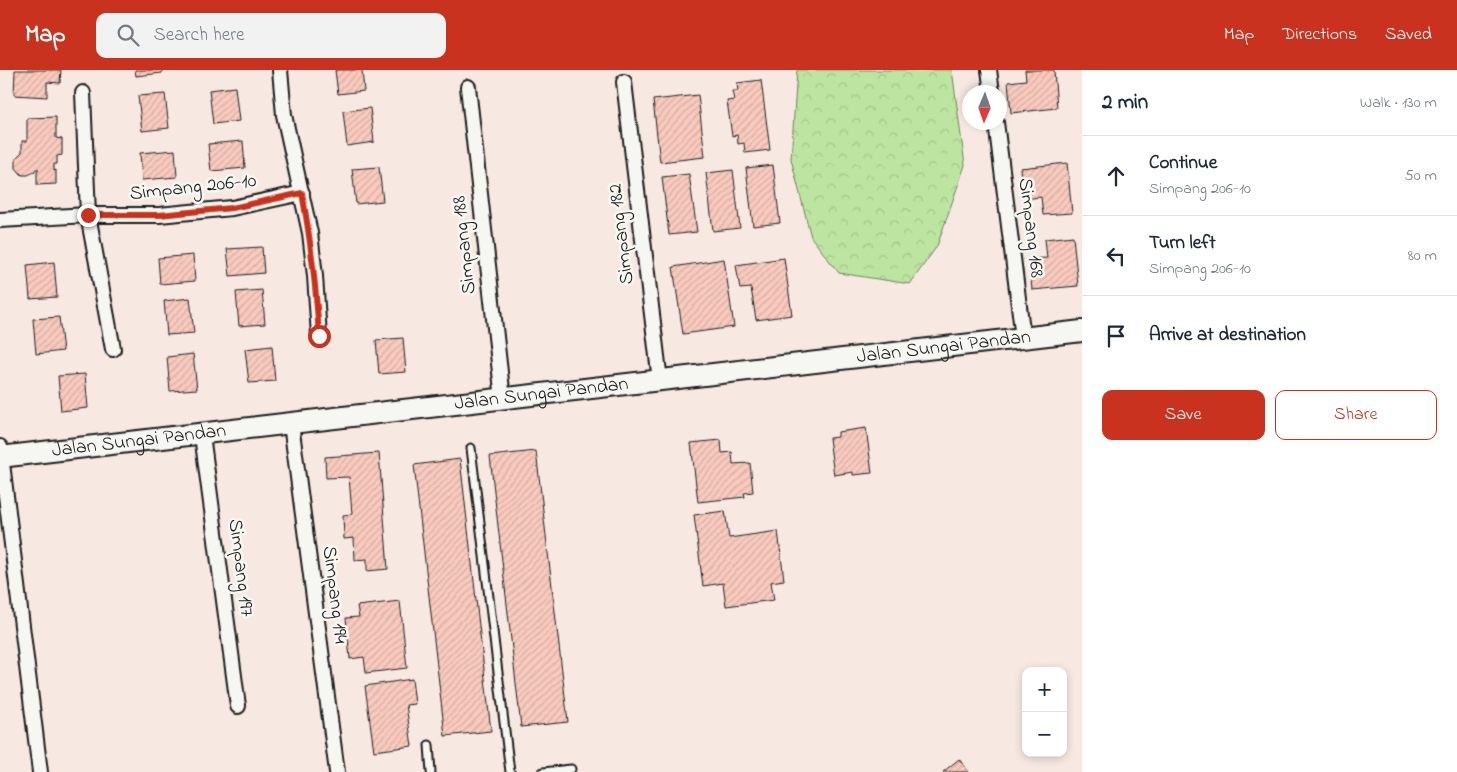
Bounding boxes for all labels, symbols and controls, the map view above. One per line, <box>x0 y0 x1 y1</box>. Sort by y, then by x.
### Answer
search box <box>96 13 446 58</box>
text: Map <box>25 18 66 53</box>
icon: search <box>114 21 142 49</box>
text: Search here <box>154 22 245 49</box>
text: Map <box>1224 22 1254 48</box>
text: Directions <box>1282 22 1357 48</box>
text: Saved <box>1385 22 1432 48</box>
north arrow <box>962 85 1007 130</box>
text: 2 min <box>1102 88 1148 118</box>
text: Walk · 130 m <box>1360 91 1437 115</box>
text: Continue <box>1149 150 1217 177</box>
icon: ahead <box>1102 162 1130 190</box>
text: 50 m <box>1405 164 1437 188</box>
street label: Simpang 206-10 <box>128 167 258 210</box>
street label: Simpang 168 <box>1009 177 1050 280</box>
text: Simpang 206-10 <box>1149 177 1251 201</box>
street label: Simpang 182 <box>601 182 644 286</box>
street label: Simpang 188 <box>445 194 486 296</box>
route end <box>77 204 100 227</box>
text: Turn left <box>1149 230 1216 257</box>
icon: left <box>1102 242 1130 270</box>
text: 80 m <box>1408 244 1437 268</box>
text: Simpang 206-10 <box>1149 257 1251 281</box>
icon: arrive <box>1102 322 1130 350</box>
text: Arrive at destination <box>1149 322 1306 349</box>
street label: Jalan Sungai Pandan <box>855 323 1032 372</box>
route start <box>308 325 331 348</box>
street label: Jalan Sungai Pandan <box>453 369 630 418</box>
button: Save <box>1102 390 1265 440</box>
button: Share <box>1275 390 1437 440</box>
street label: Jalan Sungai Pandan <box>50 416 228 465</box>
street label: Simpang 197 <box>219 518 260 619</box>
street label: Simpang 194 <box>313 545 354 646</box>
map controls <box>1022 667 1067 757</box>
button: + <box>1022 667 1067 712</box>
button: − <box>1022 712 1067 757</box>

